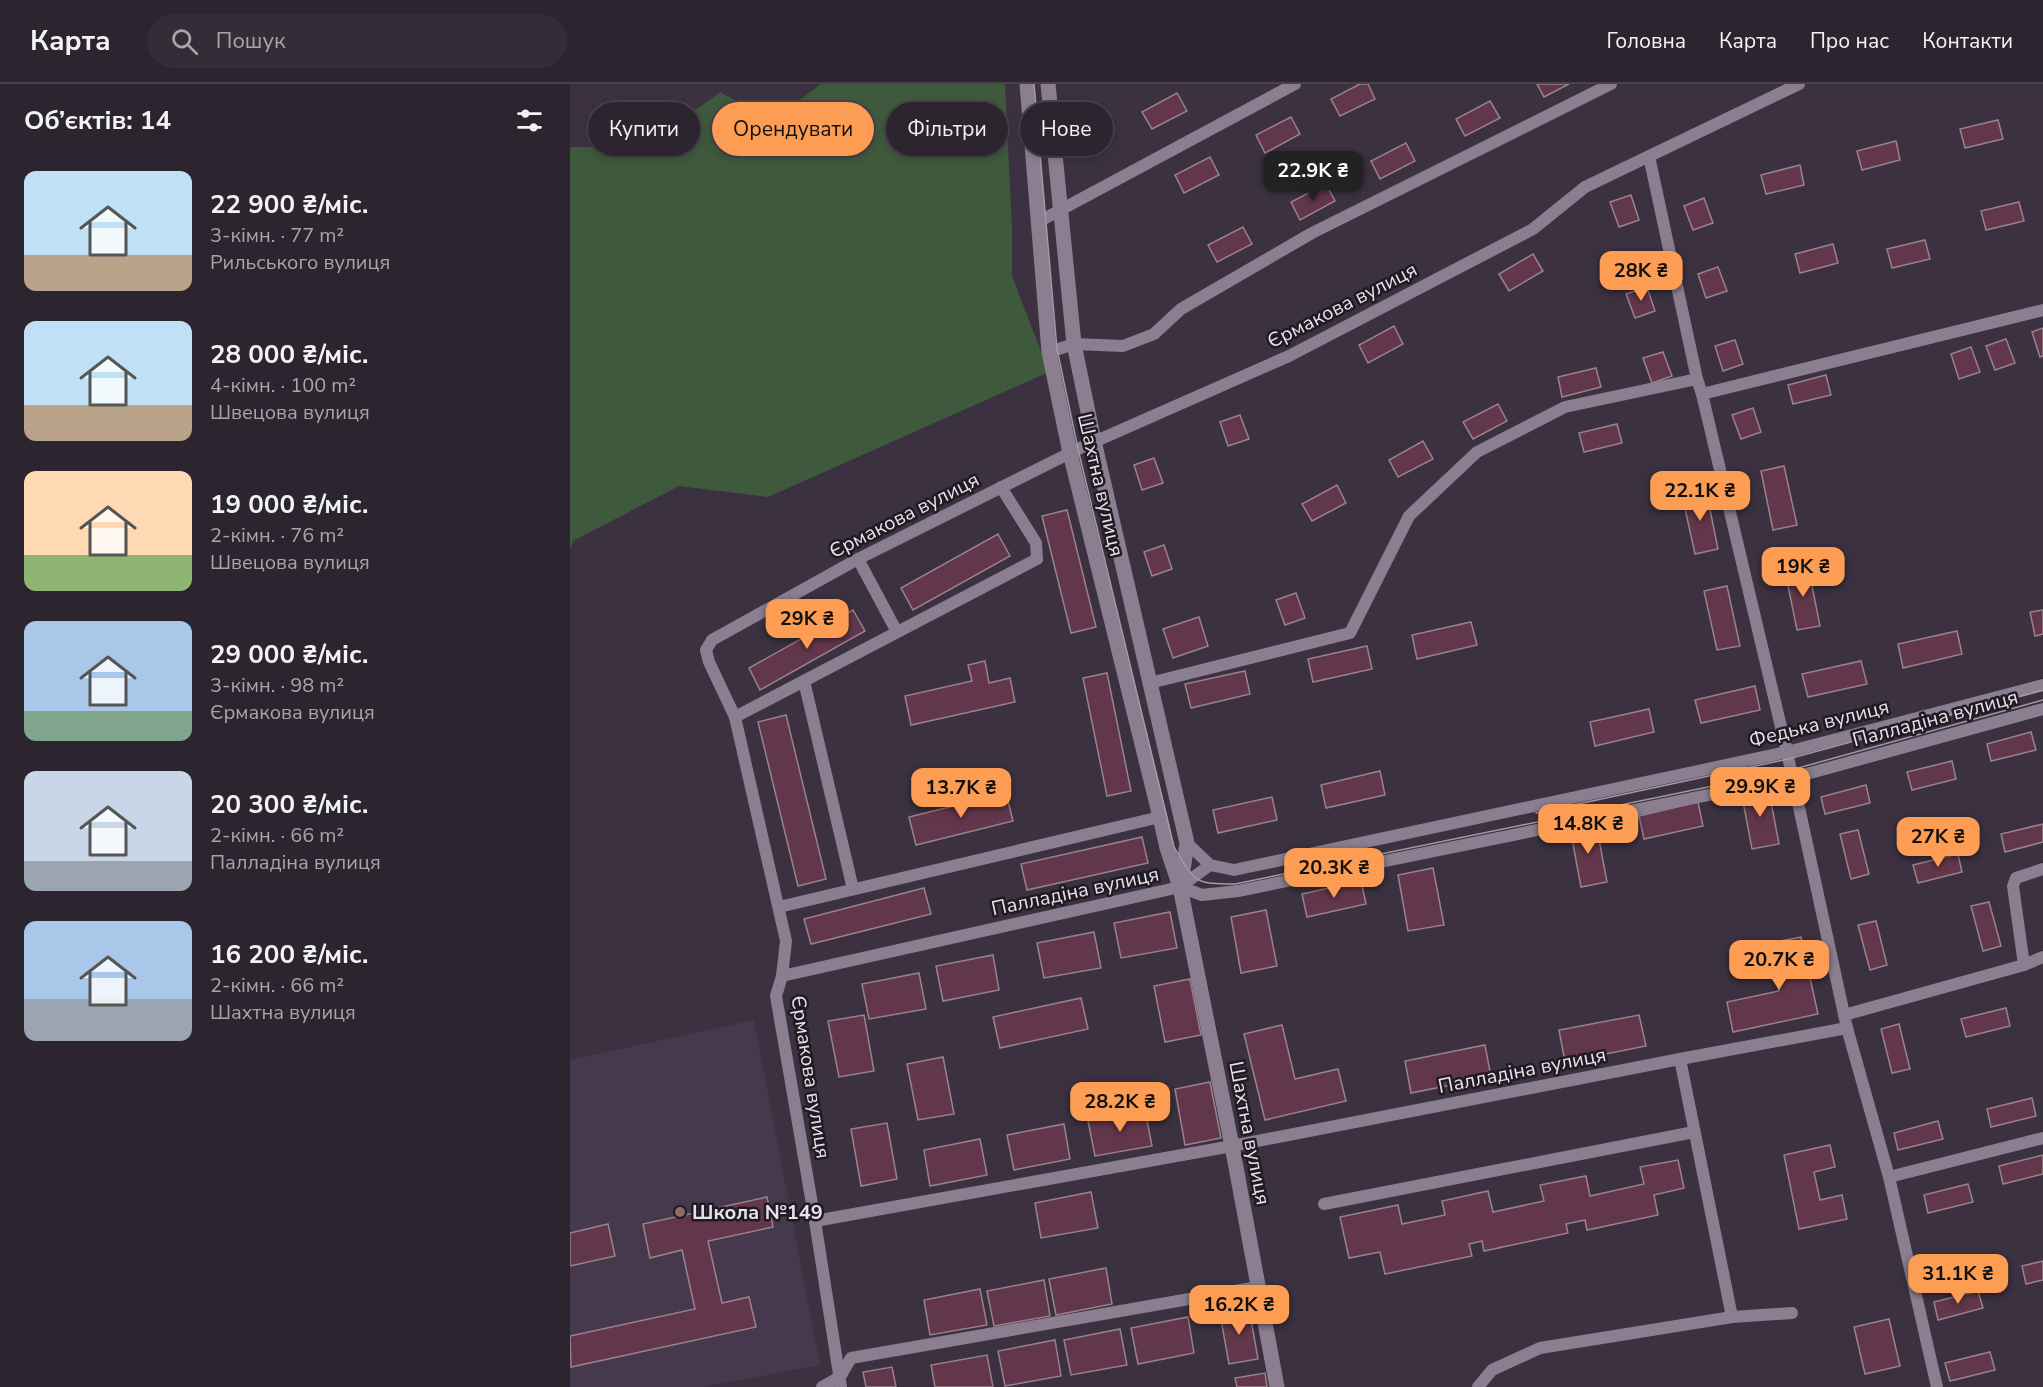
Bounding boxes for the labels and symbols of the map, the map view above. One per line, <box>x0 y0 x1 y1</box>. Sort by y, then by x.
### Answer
pin: 22.9K ₴ <box>1258 151 1368 202</box>
pin: 28K ₴ <box>1599 251 1683 302</box>
street label: Єрмакова вулиця <box>1263 256 1422 355</box>
street label: Шахтна вулиця <box>1071 411 1130 559</box>
street label: Єрмакова вулиця <box>825 466 984 565</box>
pin: 22.1K ₴ <box>1645 471 1755 522</box>
pin: 19K ₴ <box>1761 547 1845 598</box>
pin: 29K ₴ <box>765 599 849 650</box>
street label: Палладіна вулиця <box>1849 683 2021 754</box>
street label: Федька вулиця <box>1746 693 1892 754</box>
pin: 29.9K ₴ <box>1705 767 1815 818</box>
pin: 13.7K ₴ <box>906 768 1016 819</box>
pin: 14.8K ₴ <box>1533 804 1643 855</box>
pin: 27K ₴ <box>1896 817 1980 868</box>
pin: 20.3K ₴ <box>1279 848 1389 899</box>
street label: Палладіна вулиця <box>989 861 1161 922</box>
pin: 20.7K ₴ <box>1724 940 1834 991</box>
street label: Єрмакова вулиця <box>784 994 837 1161</box>
street label: Палладіна вулиця <box>1436 1041 1608 1100</box>
street label: Шахтна вулиця <box>1222 1059 1277 1207</box>
pin: 28.2K ₴ <box>1065 1082 1175 1133</box>
place label: Школа №149 <box>692 1199 823 1226</box>
marker: Школа №149 <box>673 1205 687 1219</box>
pin: 31.1K ₴ <box>1903 1254 2013 1305</box>
pin: 16.2K ₴ <box>1184 1285 1294 1336</box>

